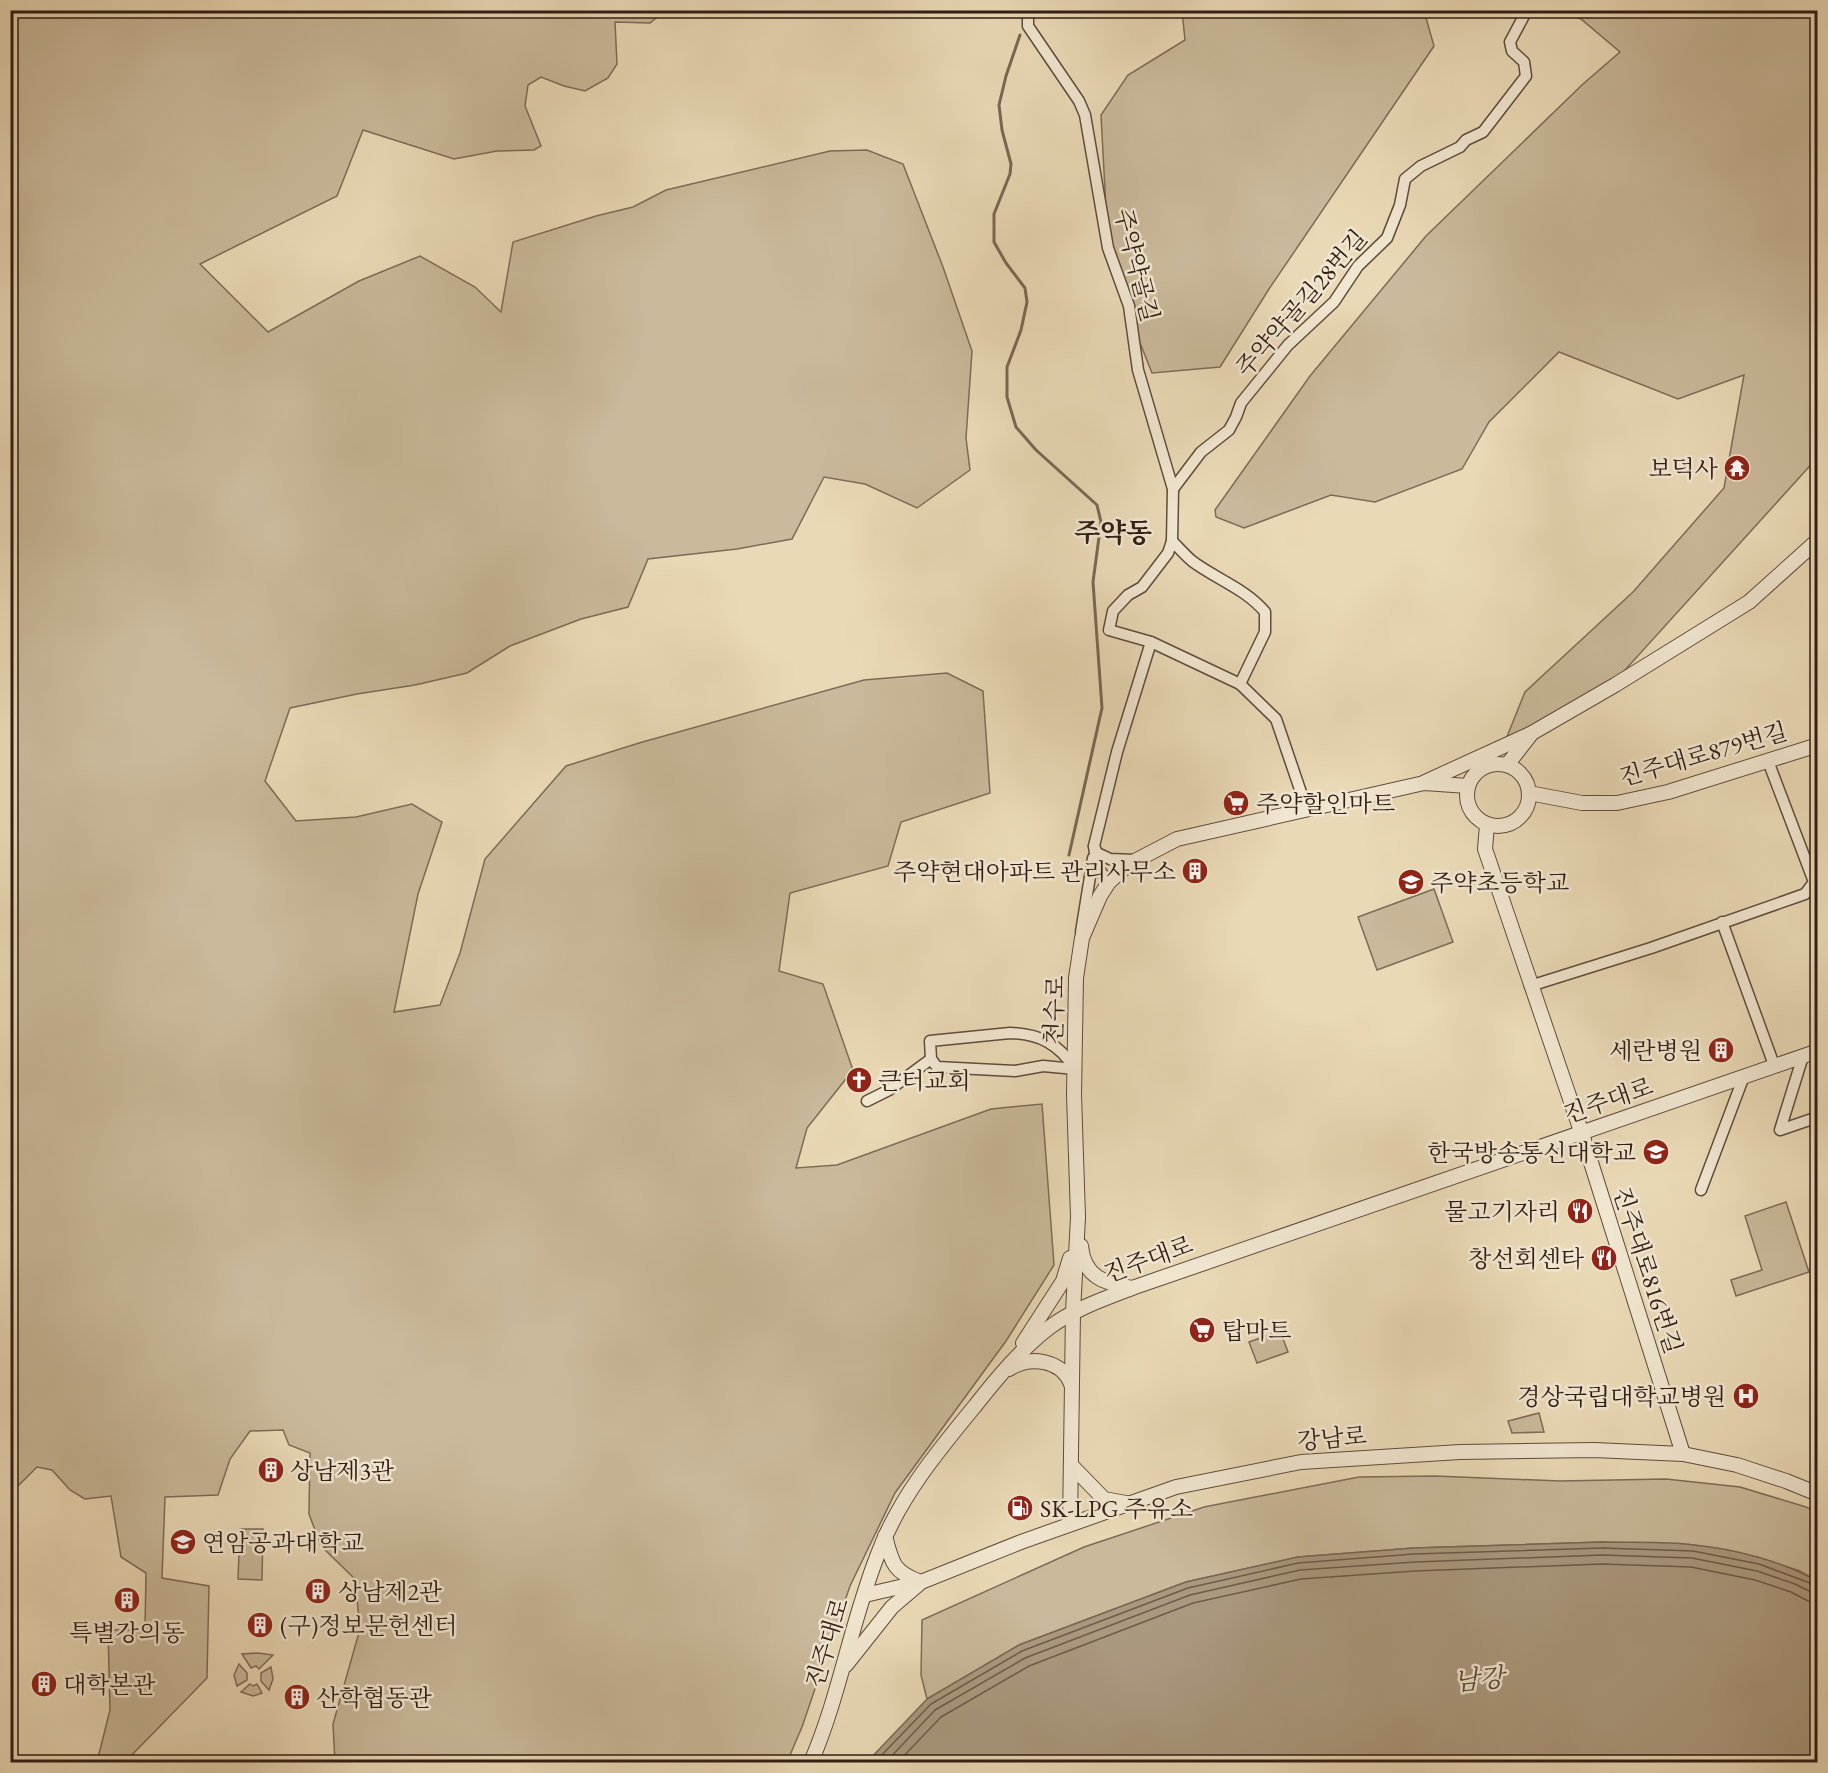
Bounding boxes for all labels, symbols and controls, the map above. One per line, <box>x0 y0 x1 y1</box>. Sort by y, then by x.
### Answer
street label: 주약약골길 <box>1108 205 1166 325</box>
street label: 주약약골길28번길 <box>1229 223 1373 383</box>
place label: 보덕사 <box>1648 453 1718 484</box>
temple icon: 보덕사 <box>1722 453 1752 483</box>
district label: 주약동 <box>1074 515 1152 550</box>
street label: 진주대로879번길 <box>1615 715 1791 793</box>
supermarket icon: 주약할인마트 <box>1221 788 1251 818</box>
place label: 주약할인마트 <box>1256 788 1395 819</box>
place label: 주약현대아파트 관리사무소 <box>893 856 1176 887</box>
building icon: 주약현대아파트 관리사무소 <box>1180 856 1210 886</box>
school or university icon: 주약초등학교 <box>1396 867 1426 897</box>
place label: 주약초등학교 <box>1430 867 1569 898</box>
street label: 천수로 <box>1037 975 1071 1045</box>
place label: 세란병원 <box>1609 1035 1702 1066</box>
building icon: 세란병원 <box>1706 1035 1736 1065</box>
church icon: 큰터교회 <box>844 1065 874 1095</box>
place label: 큰터교회 <box>878 1065 971 1096</box>
street label: 진주대로 <box>1559 1070 1657 1130</box>
place label: 한국방송통신대학교 <box>1427 1137 1636 1168</box>
school or university icon: 한국방송통신대학교 <box>1641 1137 1671 1167</box>
street label: 진주대로816번길 <box>1606 1183 1690 1357</box>
place label: 물고기자리 <box>1444 1196 1560 1227</box>
restaurant icon: 물고기자리 <box>1565 1196 1595 1226</box>
street label: 진주대로 <box>1099 1229 1197 1289</box>
place label: 창선회센타 <box>1468 1243 1585 1274</box>
restaurant icon: 창선회센타 <box>1589 1243 1619 1273</box>
supermarket icon: 탑마트 <box>1187 1315 1217 1345</box>
place label: 탑마트 <box>1222 1315 1292 1346</box>
place label: 경상국립대학교병원 <box>1517 1381 1726 1412</box>
hospital icon: 경상국립대학교병원 <box>1731 1381 1761 1411</box>
street label: 강남로 <box>1296 1420 1368 1456</box>
building icon: 상남제3관 <box>256 1455 286 1485</box>
place label: 상남제3관 <box>290 1455 394 1486</box>
fuel station icon: SK-LPG 주유소 <box>1005 1493 1035 1523</box>
place label: SK-LPG 주유소 <box>1040 1493 1193 1524</box>
school or university icon: 연암공과대학교 <box>168 1527 198 1557</box>
place label: 연암공과대학교 <box>202 1527 364 1558</box>
building icon: 상남제2관 <box>303 1576 333 1606</box>
place label: 상남제2관 <box>338 1576 442 1607</box>
building icon: 특별강의동 <box>112 1585 142 1615</box>
street label: 진주대로 <box>799 1594 855 1692</box>
building icon: (구)정보문헌센터 <box>245 1610 275 1640</box>
place label: (구)정보문헌센터 <box>280 1610 457 1641</box>
place label: 특별강의동 <box>69 1617 185 1648</box>
water label: 남강 <box>1452 1660 1509 1698</box>
building icon: 대학본관 <box>29 1669 59 1699</box>
place label: 대학본관 <box>63 1669 156 1700</box>
building icon: 산학협동관 <box>282 1682 312 1712</box>
place label: 산학협동관 <box>316 1682 432 1713</box>

